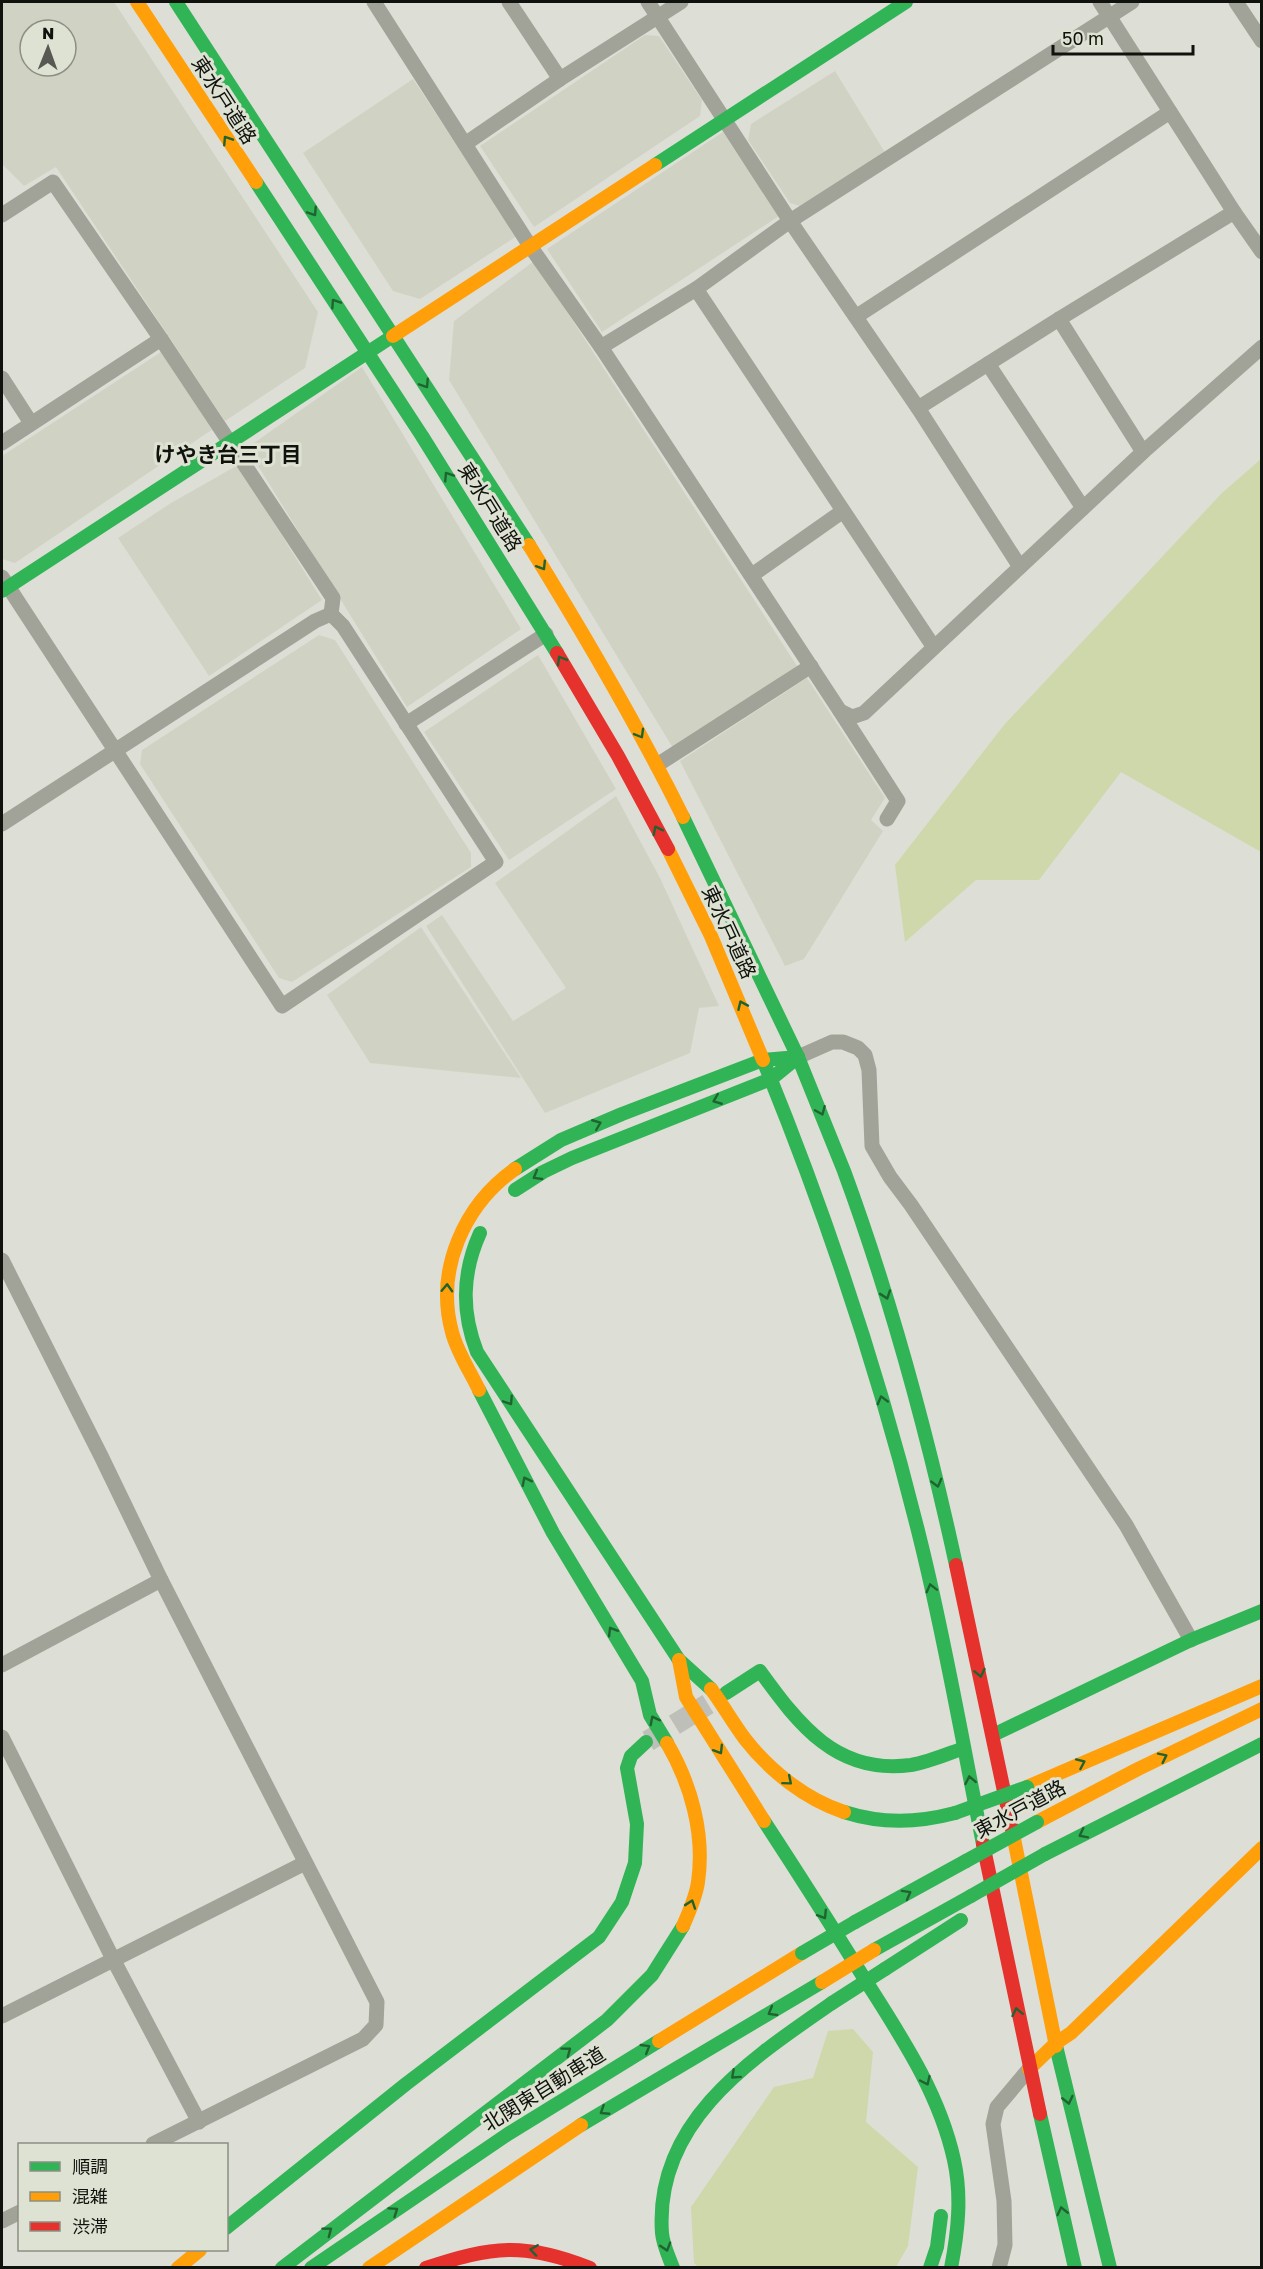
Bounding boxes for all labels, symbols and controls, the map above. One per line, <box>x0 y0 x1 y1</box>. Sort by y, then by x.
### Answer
north arrow <box>18 18 78 78</box>
scale bar <box>1053 18 1192 56</box>
text: N <box>42 23 55 43</box>
text: 50 m <box>1062 27 1104 49</box>
street label: 東水戸道路 <box>188 51 262 148</box>
one-way arrow <box>224 136 235 147</box>
one-way arrow <box>306 206 317 217</box>
one-way arrow <box>331 298 342 309</box>
one-way arrow <box>418 378 430 388</box>
district label: けやき台三丁目 <box>155 441 302 467</box>
street label: 東水戸道路 <box>454 458 528 555</box>
one-way arrow <box>443 472 455 482</box>
one-way arrow <box>535 560 547 570</box>
one-way arrow <box>557 656 569 666</box>
one-way arrow <box>633 728 644 739</box>
one-way arrow <box>653 825 664 836</box>
street label: 東水戸道路 <box>698 881 762 982</box>
one-way arrow <box>737 1001 749 1012</box>
one-way arrow <box>712 1093 723 1105</box>
one-way arrow <box>814 1105 826 1116</box>
one-way arrow <box>590 1119 601 1131</box>
one-way arrow <box>533 1168 543 1180</box>
one-way arrow <box>440 1284 453 1293</box>
one-way arrow <box>878 1289 891 1300</box>
one-way arrow <box>502 1394 513 1405</box>
one-way arrow <box>877 1395 889 1406</box>
one-way arrow <box>522 1477 533 1488</box>
one-way arrow <box>930 1477 942 1488</box>
one-way arrow <box>926 1584 939 1594</box>
one-way arrow <box>608 1627 620 1637</box>
one-way arrow <box>972 1668 985 1678</box>
one-way arrow <box>650 1716 661 1726</box>
one-way arrow <box>712 1744 724 1754</box>
one-way arrow <box>1157 1752 1168 1764</box>
one-way arrow <box>1074 1759 1085 1771</box>
one-way arrow <box>781 1774 792 1785</box>
street label: 東水戸道路 <box>970 1774 1069 1842</box>
one-way arrow <box>964 1775 977 1785</box>
one-way arrow <box>1079 1827 1089 1838</box>
one-way arrow <box>900 1890 911 1901</box>
one-way arrow <box>684 1900 697 1910</box>
one-way arrow <box>816 1909 828 1919</box>
one-way arrow <box>768 2004 778 2016</box>
one-way arrow <box>1012 2007 1025 2017</box>
street label: 北関東自動車道 <box>478 2041 609 2135</box>
one-way arrow <box>640 2043 650 2055</box>
one-way arrow <box>561 2047 572 2058</box>
one-way arrow <box>731 2068 741 2079</box>
one-way arrow <box>918 2075 930 2086</box>
one-way arrow <box>1061 2095 1074 2105</box>
one-way arrow <box>600 2103 610 2115</box>
legend <box>18 2143 228 2251</box>
text: 順調 <box>72 2155 108 2177</box>
text: 混雑 <box>72 2185 108 2207</box>
one-way arrow <box>1056 2206 1069 2216</box>
one-way arrow <box>388 2207 399 2218</box>
text: 渋滞 <box>72 2215 108 2237</box>
one-way arrow <box>321 2228 332 2239</box>
one-way arrow <box>659 2241 671 2252</box>
one-way arrow <box>530 2244 539 2256</box>

